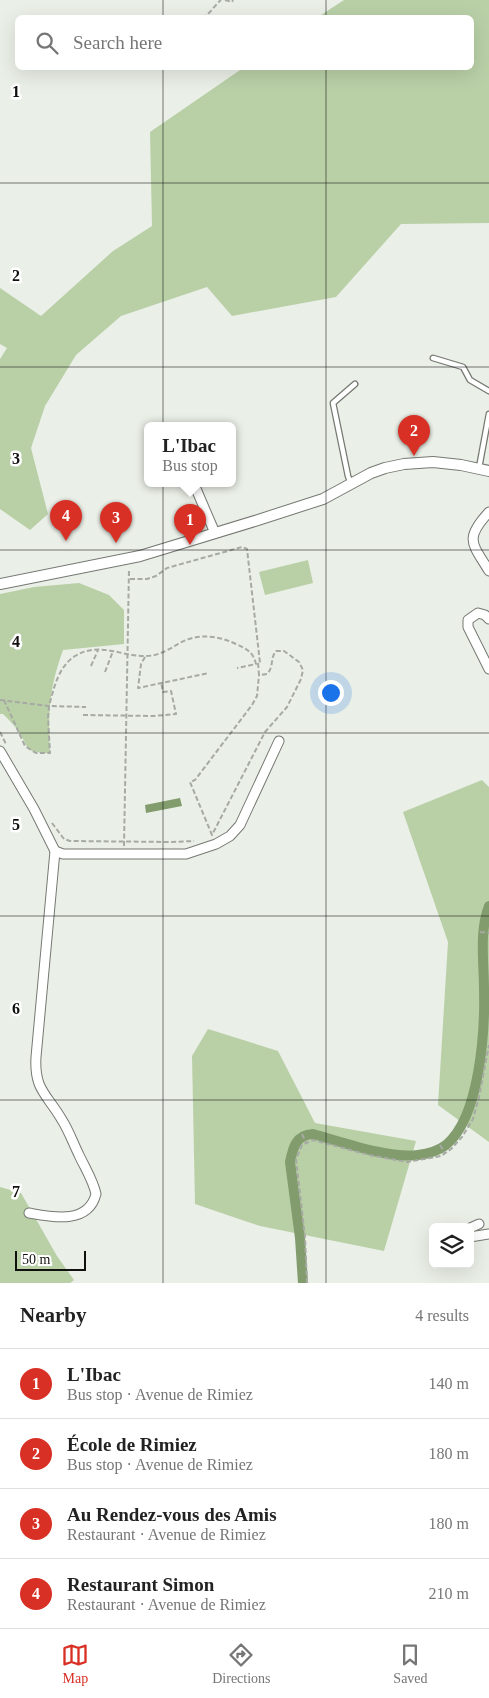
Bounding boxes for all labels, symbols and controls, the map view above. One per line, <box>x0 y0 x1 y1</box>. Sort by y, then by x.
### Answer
search box <box>15 15 474 70</box>
icon: search <box>33 29 61 57</box>
text: Search here <box>73 32 162 53</box>
text: 1 <box>12 83 20 100</box>
text: 2 <box>12 267 20 284</box>
pin: 2 <box>398 415 430 456</box>
popup <box>144 422 236 487</box>
text: L'Ibac <box>162 435 216 456</box>
text: 3 <box>12 450 20 467</box>
text: Bus stop <box>162 457 218 474</box>
pin: 4 <box>50 500 82 541</box>
pin: 3 <box>100 502 132 543</box>
pin: 1 <box>174 504 206 545</box>
text: 4 <box>12 633 20 650</box>
your location <box>318 680 344 706</box>
text: 5 <box>12 816 20 833</box>
text: 6 <box>12 1000 20 1017</box>
text: 7 <box>12 1183 20 1200</box>
map controls <box>429 1223 474 1268</box>
button: layers <box>429 1223 474 1268</box>
scale bar <box>15 1248 86 1271</box>
text: 50 m <box>22 1252 50 1267</box>
text: Nearby <box>20 1303 87 1327</box>
text: 4 results <box>415 1307 469 1324</box>
text: L'Ibac <box>67 1364 121 1385</box>
text: 1 <box>32 1375 40 1392</box>
text: 140 m <box>429 1375 469 1392</box>
text: Bus stop · Avenue de Rimiez <box>67 1386 253 1403</box>
text: École de Rimiez <box>67 1434 197 1455</box>
text: 2 <box>32 1445 40 1462</box>
text: 180 m <box>429 1445 469 1462</box>
text: Bus stop · Avenue de Rimiez <box>67 1456 253 1473</box>
text: Au Rendez-vous des Amis <box>67 1504 277 1525</box>
text: 3 <box>32 1515 40 1532</box>
text: 180 m <box>429 1515 469 1532</box>
text: Restaurant · Avenue de Rimiez <box>67 1526 266 1543</box>
text: Restaurant Simon <box>67 1574 214 1595</box>
text: 4 <box>32 1585 40 1602</box>
text: 210 m <box>429 1585 469 1602</box>
text: Restaurant · Avenue de Rimiez <box>67 1596 266 1613</box>
tab: Map <box>61 1641 89 1687</box>
tab: Directions <box>212 1641 271 1687</box>
tab: Saved <box>393 1641 428 1687</box>

